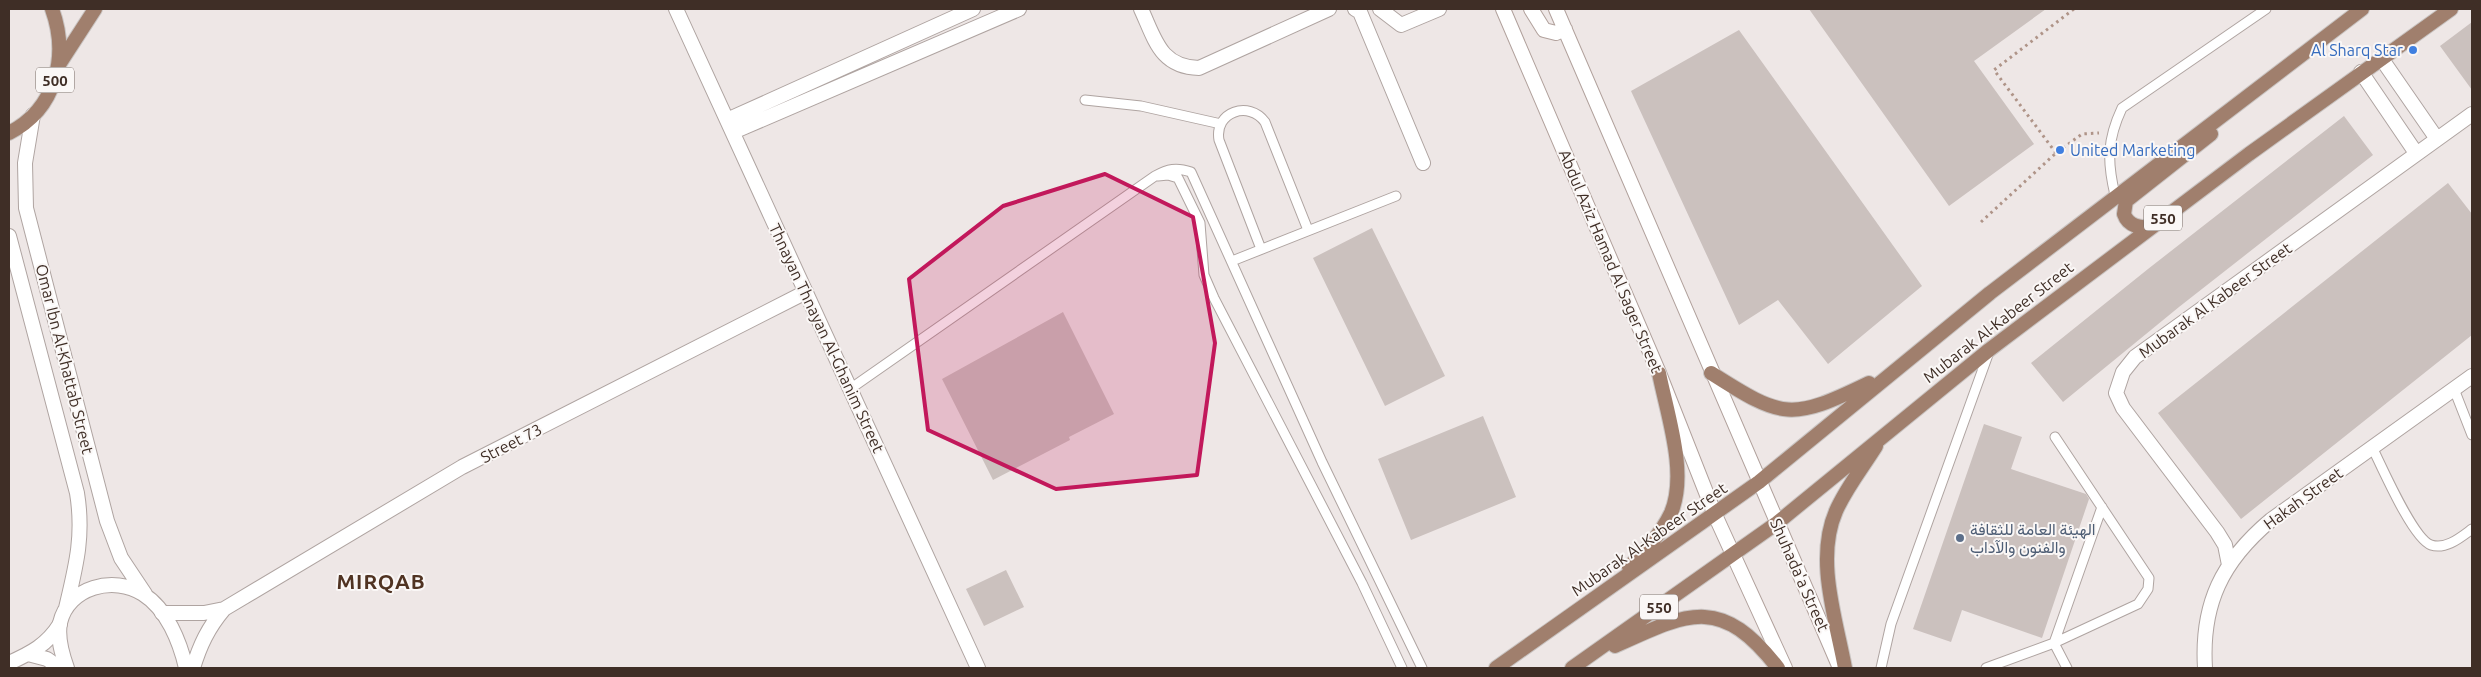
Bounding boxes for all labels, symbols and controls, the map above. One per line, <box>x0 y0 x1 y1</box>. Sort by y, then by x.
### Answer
place label: Al Sharq Star <box>2311 41 2403 59</box>
marker: Al Sharq Star <box>2407 44 2419 56</box>
road number: 500 <box>36 68 74 92</box>
place label: United Marketing <box>2070 141 2195 159</box>
marker: United Marketing <box>2054 144 2066 156</box>
street label: Abdul Aziz Hamad Al Sager Street <box>1556 147 1667 376</box>
road number: 550 <box>2144 206 2182 230</box>
street label: Thnayan Thnayan Al-Ghanim Street <box>766 221 888 456</box>
street label: Mubarak Al Kabeer Street <box>2135 238 2295 361</box>
street label: Mubarak Al-Kabeer Street <box>1919 257 2077 386</box>
street label: Omar Ibn Al-Khattab Street <box>33 262 98 457</box>
street label: Street 73 <box>477 420 545 466</box>
street label: Hakah Street <box>2260 463 2347 533</box>
street label: Mubarak Al-Kabeer Street <box>1568 478 1731 599</box>
street label: Shuhada'a Street <box>1767 516 1833 635</box>
place label: الهيئة العامة للثقافة والفنون والآداب <box>1970 520 2096 558</box>
marker: الهيئة العامة للثقافة والفنون والآداب <box>1954 532 1966 544</box>
district label: MIRQAB <box>336 569 426 593</box>
road number: 550 <box>1640 594 1678 620</box>

